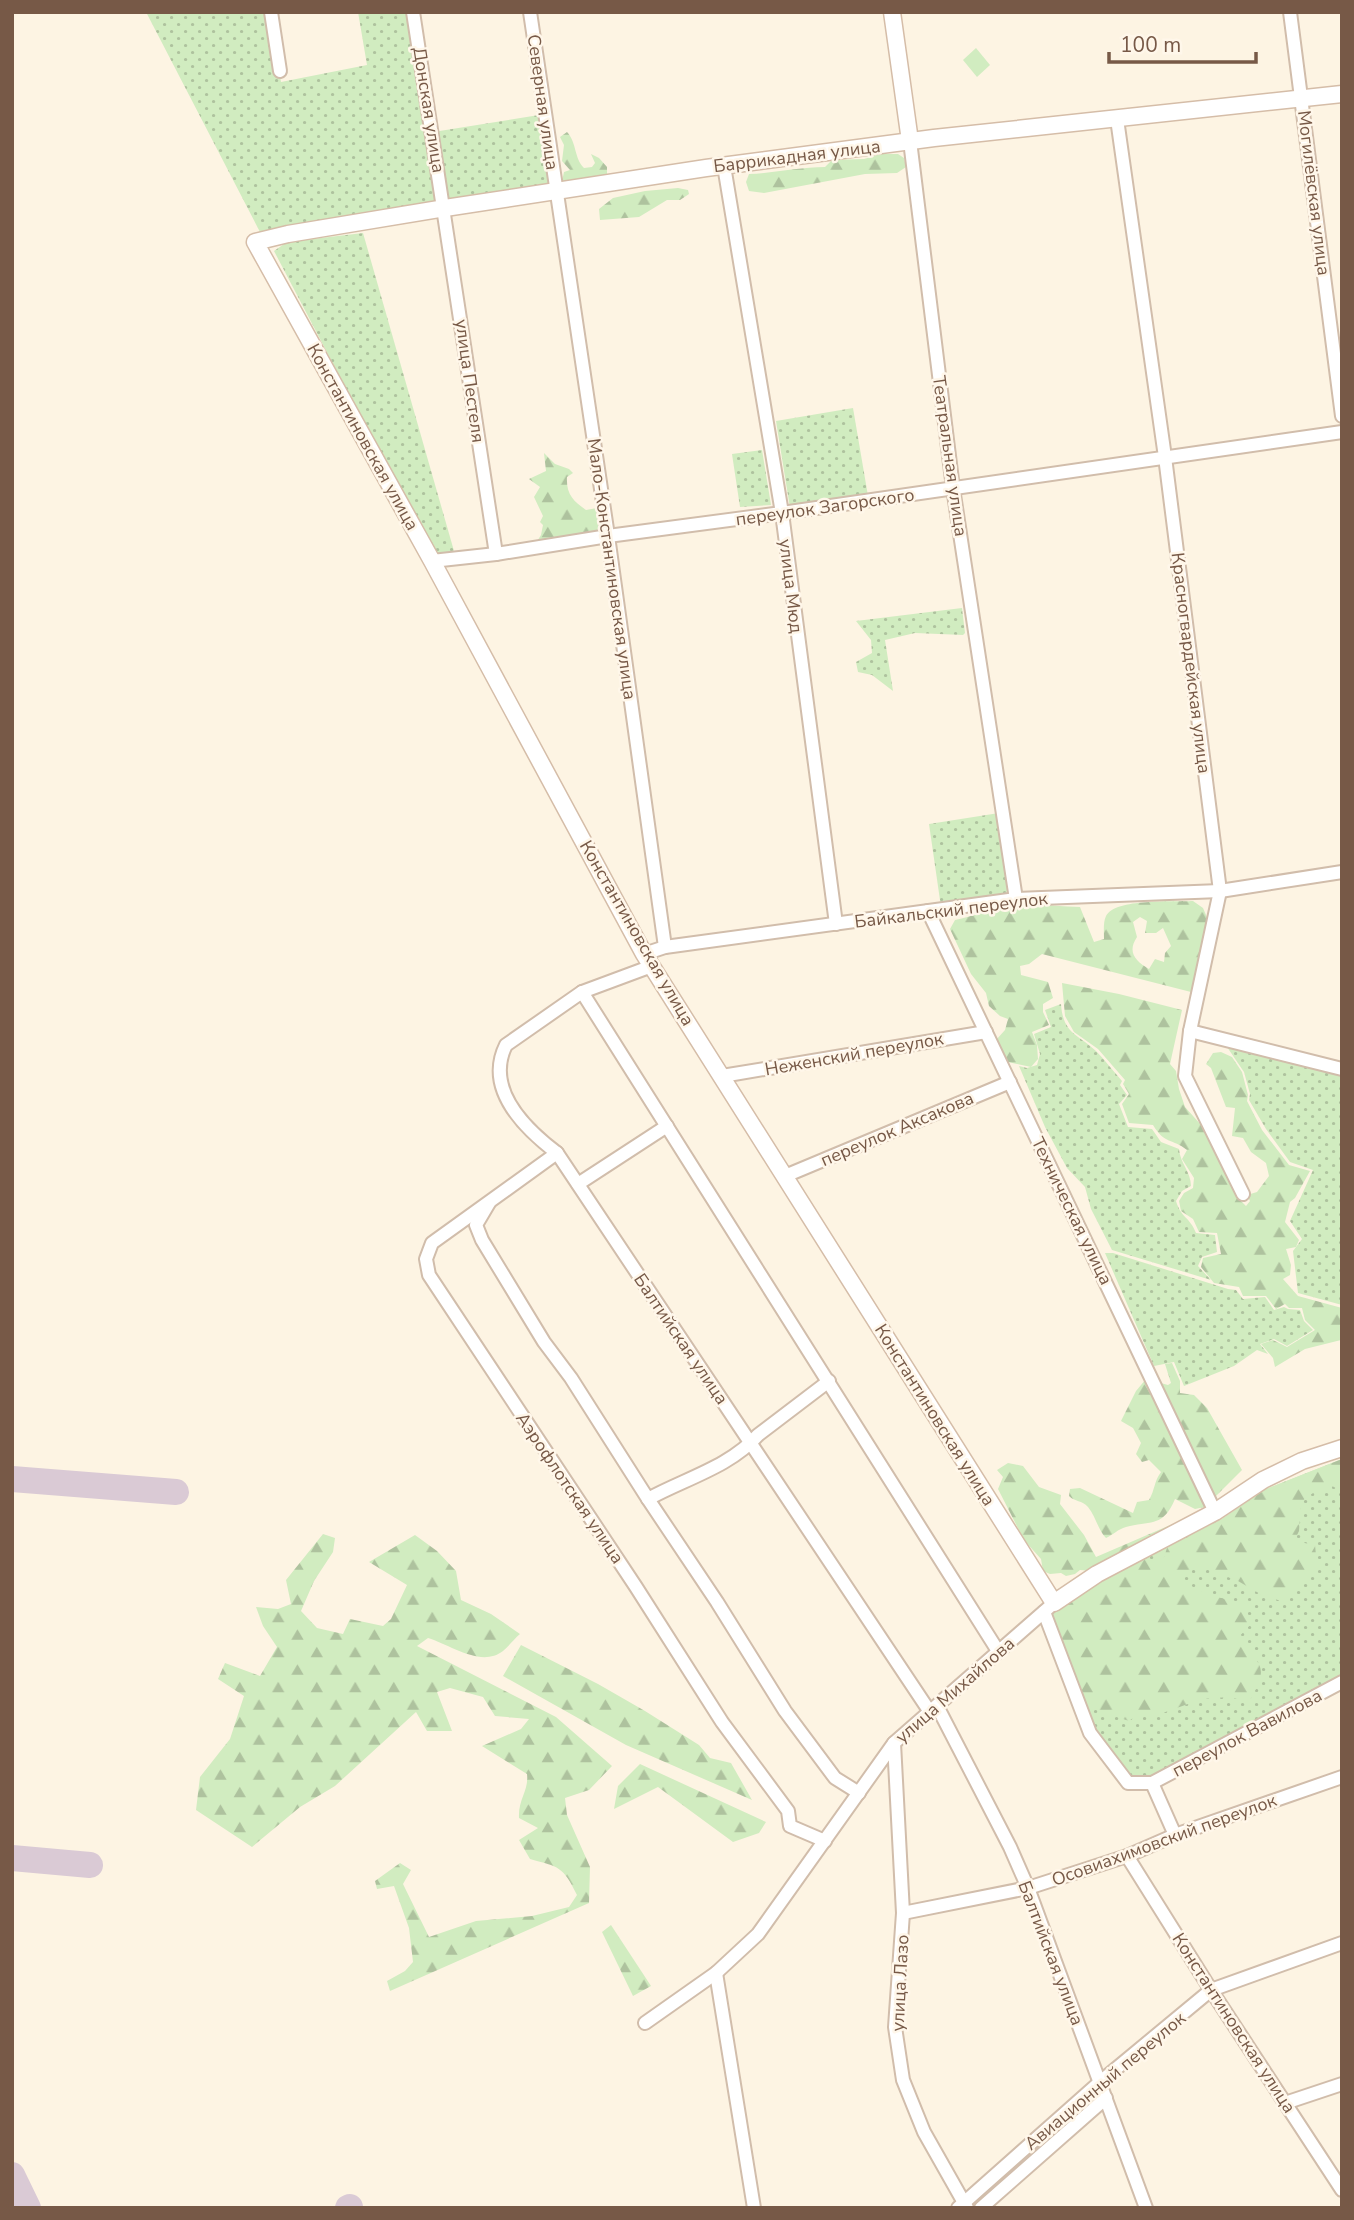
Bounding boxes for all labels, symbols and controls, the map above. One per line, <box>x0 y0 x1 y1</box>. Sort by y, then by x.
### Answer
scale bar <box>1109 21 1256 65</box>
text: 100 m <box>1120 31 1181 59</box>
street label: Северная улица <box>522 33 564 171</box>
street label: Донская улица <box>407 45 451 175</box>
street label: Могилёвская улица <box>1292 109 1336 277</box>
street label: Баррикадная улица <box>712 134 882 178</box>
street label: улица Пестеля <box>449 318 491 444</box>
street label: Константиновская улица <box>302 339 424 535</box>
street label: Театральная улица <box>927 374 973 538</box>
street label: Мало-Константиновская улица <box>582 437 642 701</box>
street label: переулок Загорского <box>734 483 916 531</box>
street label: улица Мюд <box>773 538 809 635</box>
street label: Красногвардейская улица <box>1166 551 1216 775</box>
street label: Константиновская улица <box>574 836 700 1030</box>
street label: Байкальский переулок <box>853 886 1049 934</box>
street label: Неженский переулок <box>763 1026 946 1082</box>
street label: переулок Аксакова <box>817 1086 977 1172</box>
street label: Техническая улица <box>1026 1133 1118 1289</box>
street label: Балтийская улица <box>628 1269 734 1409</box>
street label: Константиновская улица <box>869 1319 1001 1511</box>
street label: Аэрофлотская улица <box>510 1408 630 1568</box>
street label: улица Михайлова <box>890 1632 1020 1748</box>
street label: переулок Вавилова <box>1168 1683 1326 1783</box>
street label: Осовиахимовский переулок <box>1048 1788 1280 1892</box>
street label: Балтийская улица <box>1012 1877 1090 2029</box>
street label: Константиновская улица <box>1167 1928 1301 2118</box>
street label: улица Лазо <box>885 1934 915 2032</box>
street label: Авиационный переулок <box>1019 2006 1191 2156</box>

